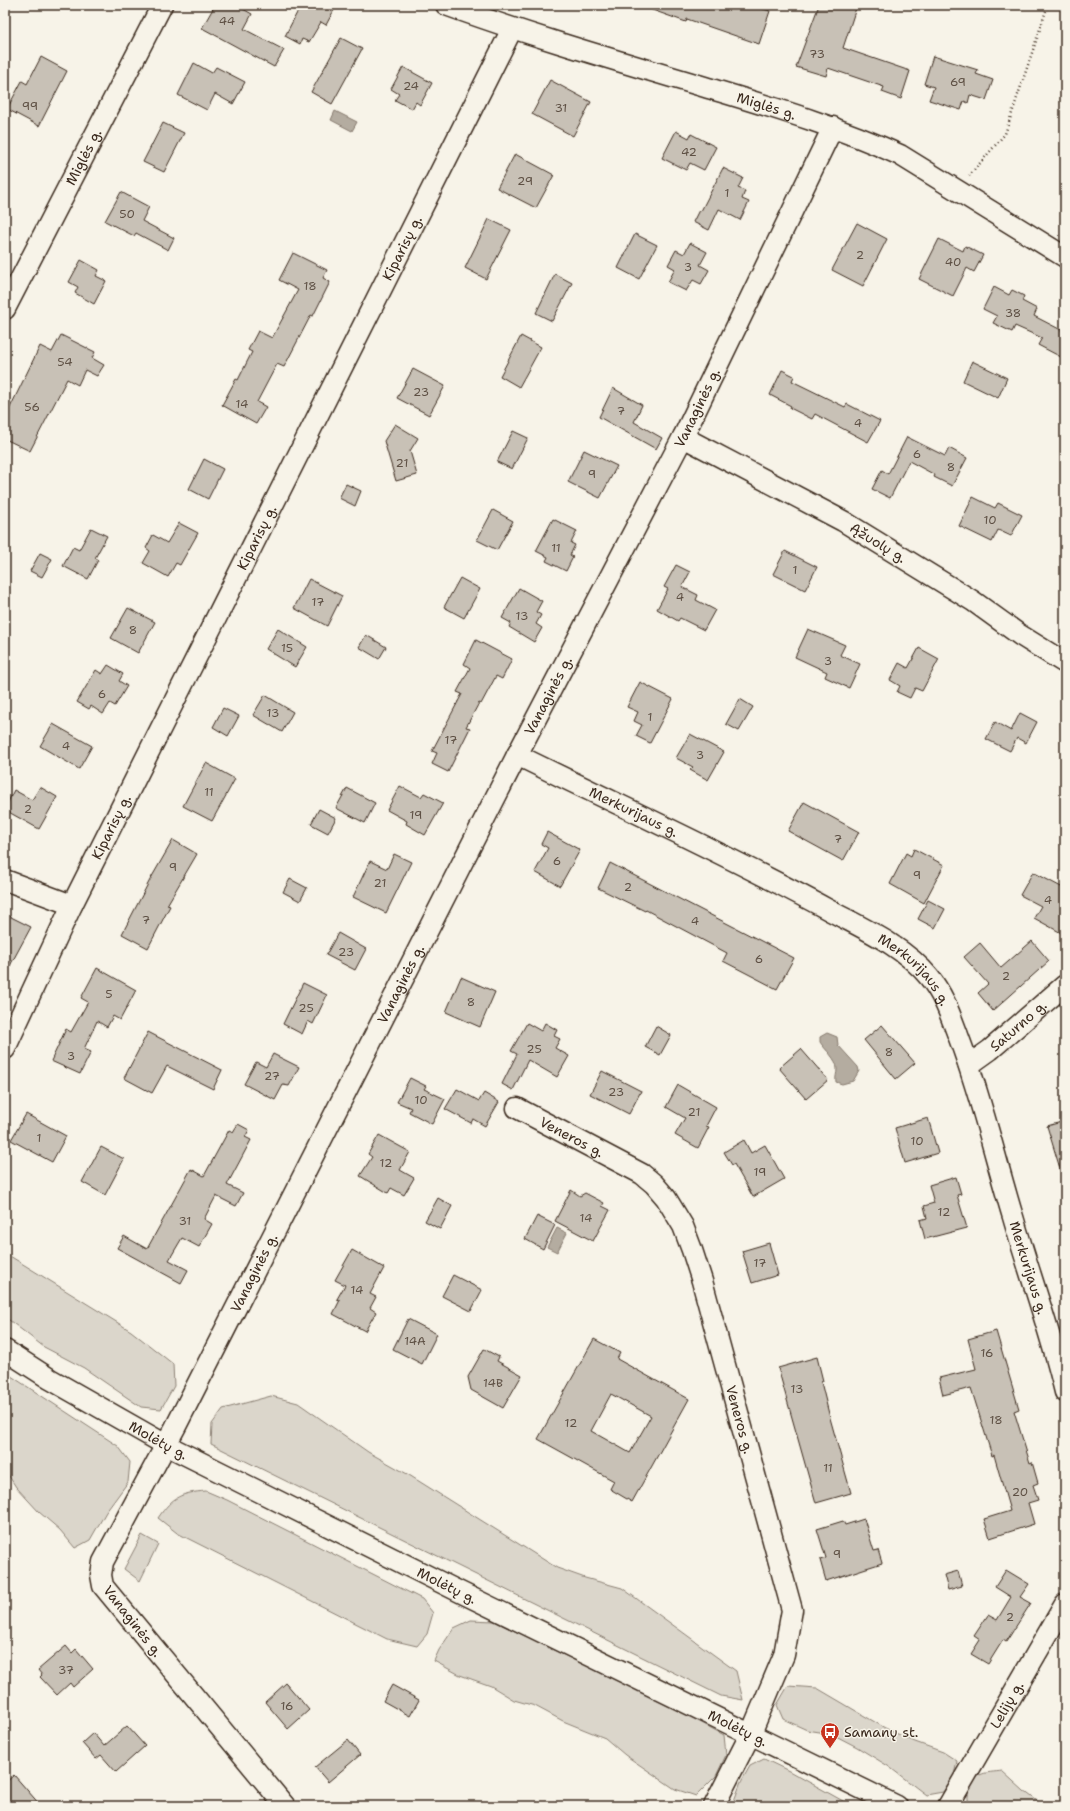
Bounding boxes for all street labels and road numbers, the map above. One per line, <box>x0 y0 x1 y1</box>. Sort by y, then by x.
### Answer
street label: Miglės g. <box>735 88 799 124</box>
street label: Miglės g. <box>61 126 106 188</box>
street label: Kiparisų g. <box>378 212 426 284</box>
street label: Vanaginės g. <box>670 365 724 451</box>
street label: Kiparisų g. <box>233 502 280 573</box>
street label: Ąžuolų g. <box>847 518 910 567</box>
street label: Vanaginės g. <box>520 653 576 738</box>
street label: Merkurijaus g. <box>586 783 681 841</box>
street label: Kiparisų g. <box>87 792 135 863</box>
street label: Merkurijaus g. <box>875 929 954 1009</box>
street label: Vanaginės g. <box>373 942 428 1027</box>
street label: Saturno g. <box>986 996 1050 1055</box>
street label: Veneros g. <box>537 1113 607 1161</box>
street label: Merkurijaus g. <box>1006 1219 1052 1317</box>
street label: Vanaginės g. <box>226 1230 281 1315</box>
street label: Veneros g. <box>722 1383 758 1456</box>
street label: Molėtų g. <box>126 1417 191 1463</box>
street label: Molėtų g. <box>414 1563 480 1608</box>
street label: Vanaginės g. <box>99 1582 167 1660</box>
street label: Lelijų g. <box>986 1678 1027 1732</box>
street label: Molėtų g. <box>705 1706 771 1750</box>

